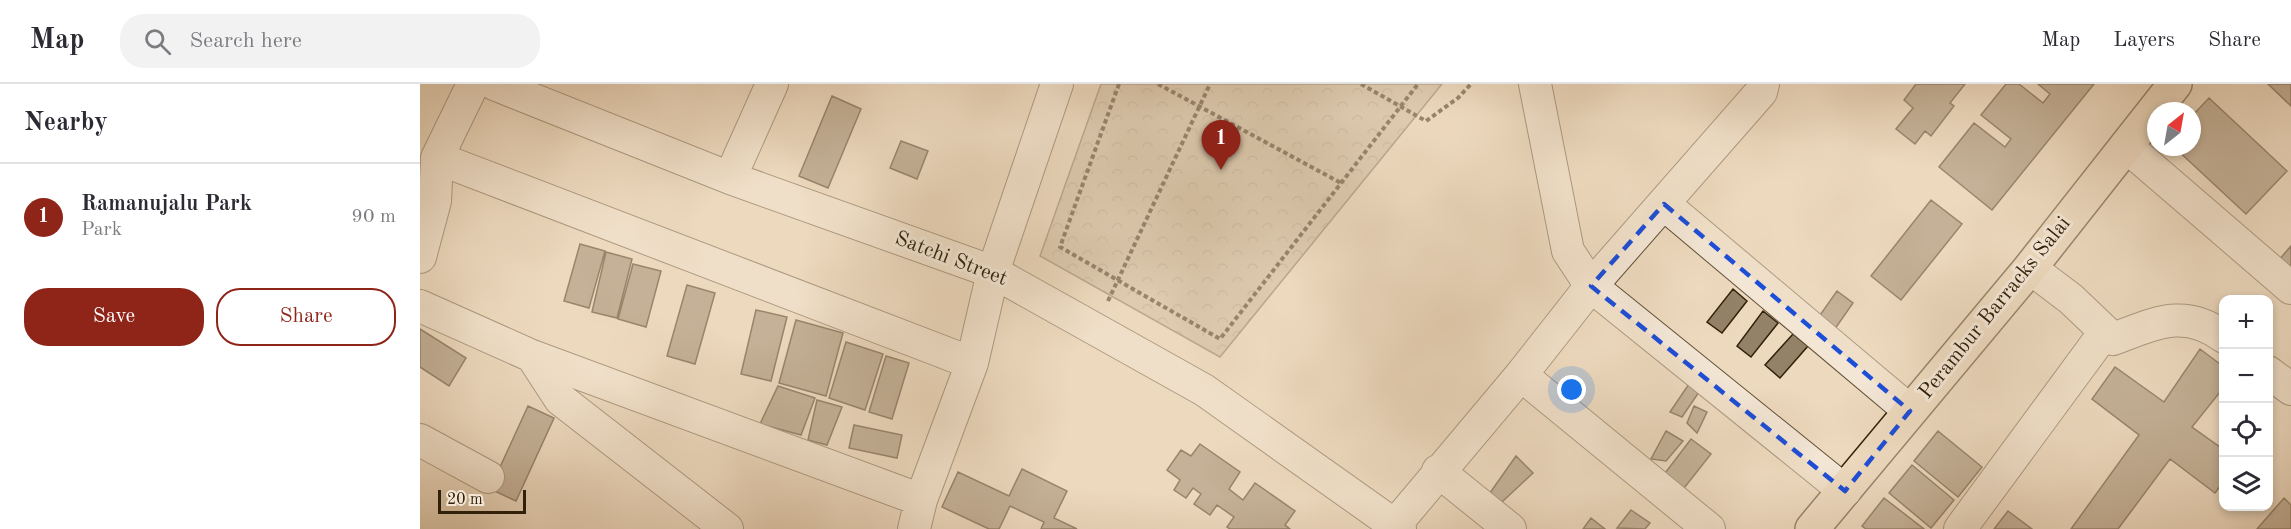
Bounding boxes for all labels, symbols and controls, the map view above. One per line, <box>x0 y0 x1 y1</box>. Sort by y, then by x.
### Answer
search box <box>120 14 540 68</box>
icon: search <box>141 25 174 58</box>
text: Map <box>30 27 84 55</box>
text: Search here <box>189 30 302 52</box>
text: Map <box>2041 30 2080 51</box>
text: Layers <box>2113 30 2175 51</box>
text: Share <box>2208 30 2261 51</box>
north arrow <box>2147 102 2201 156</box>
text: Nearby <box>24 110 108 136</box>
pin: 1 <box>1202 120 1240 170</box>
text: Ramanujalu Park <box>81 193 252 215</box>
text: 1 <box>38 207 49 227</box>
text: 90 m <box>351 207 396 227</box>
street label: Perambur Barracks Salai <box>1915 213 2075 403</box>
text: Park <box>81 220 122 240</box>
street label: Satchi Street <box>892 228 1010 290</box>
button: Save <box>24 288 204 346</box>
button: Share <box>216 288 396 346</box>
map controls <box>2219 295 2273 511</box>
button: + <box>2219 295 2273 349</box>
button: − <box>2219 349 2273 403</box>
your location <box>1557 375 1586 404</box>
button: locate <box>2219 403 2273 457</box>
button: layers <box>2219 457 2273 511</box>
scale bar <box>438 487 526 514</box>
text: 20 m <box>447 492 483 508</box>

